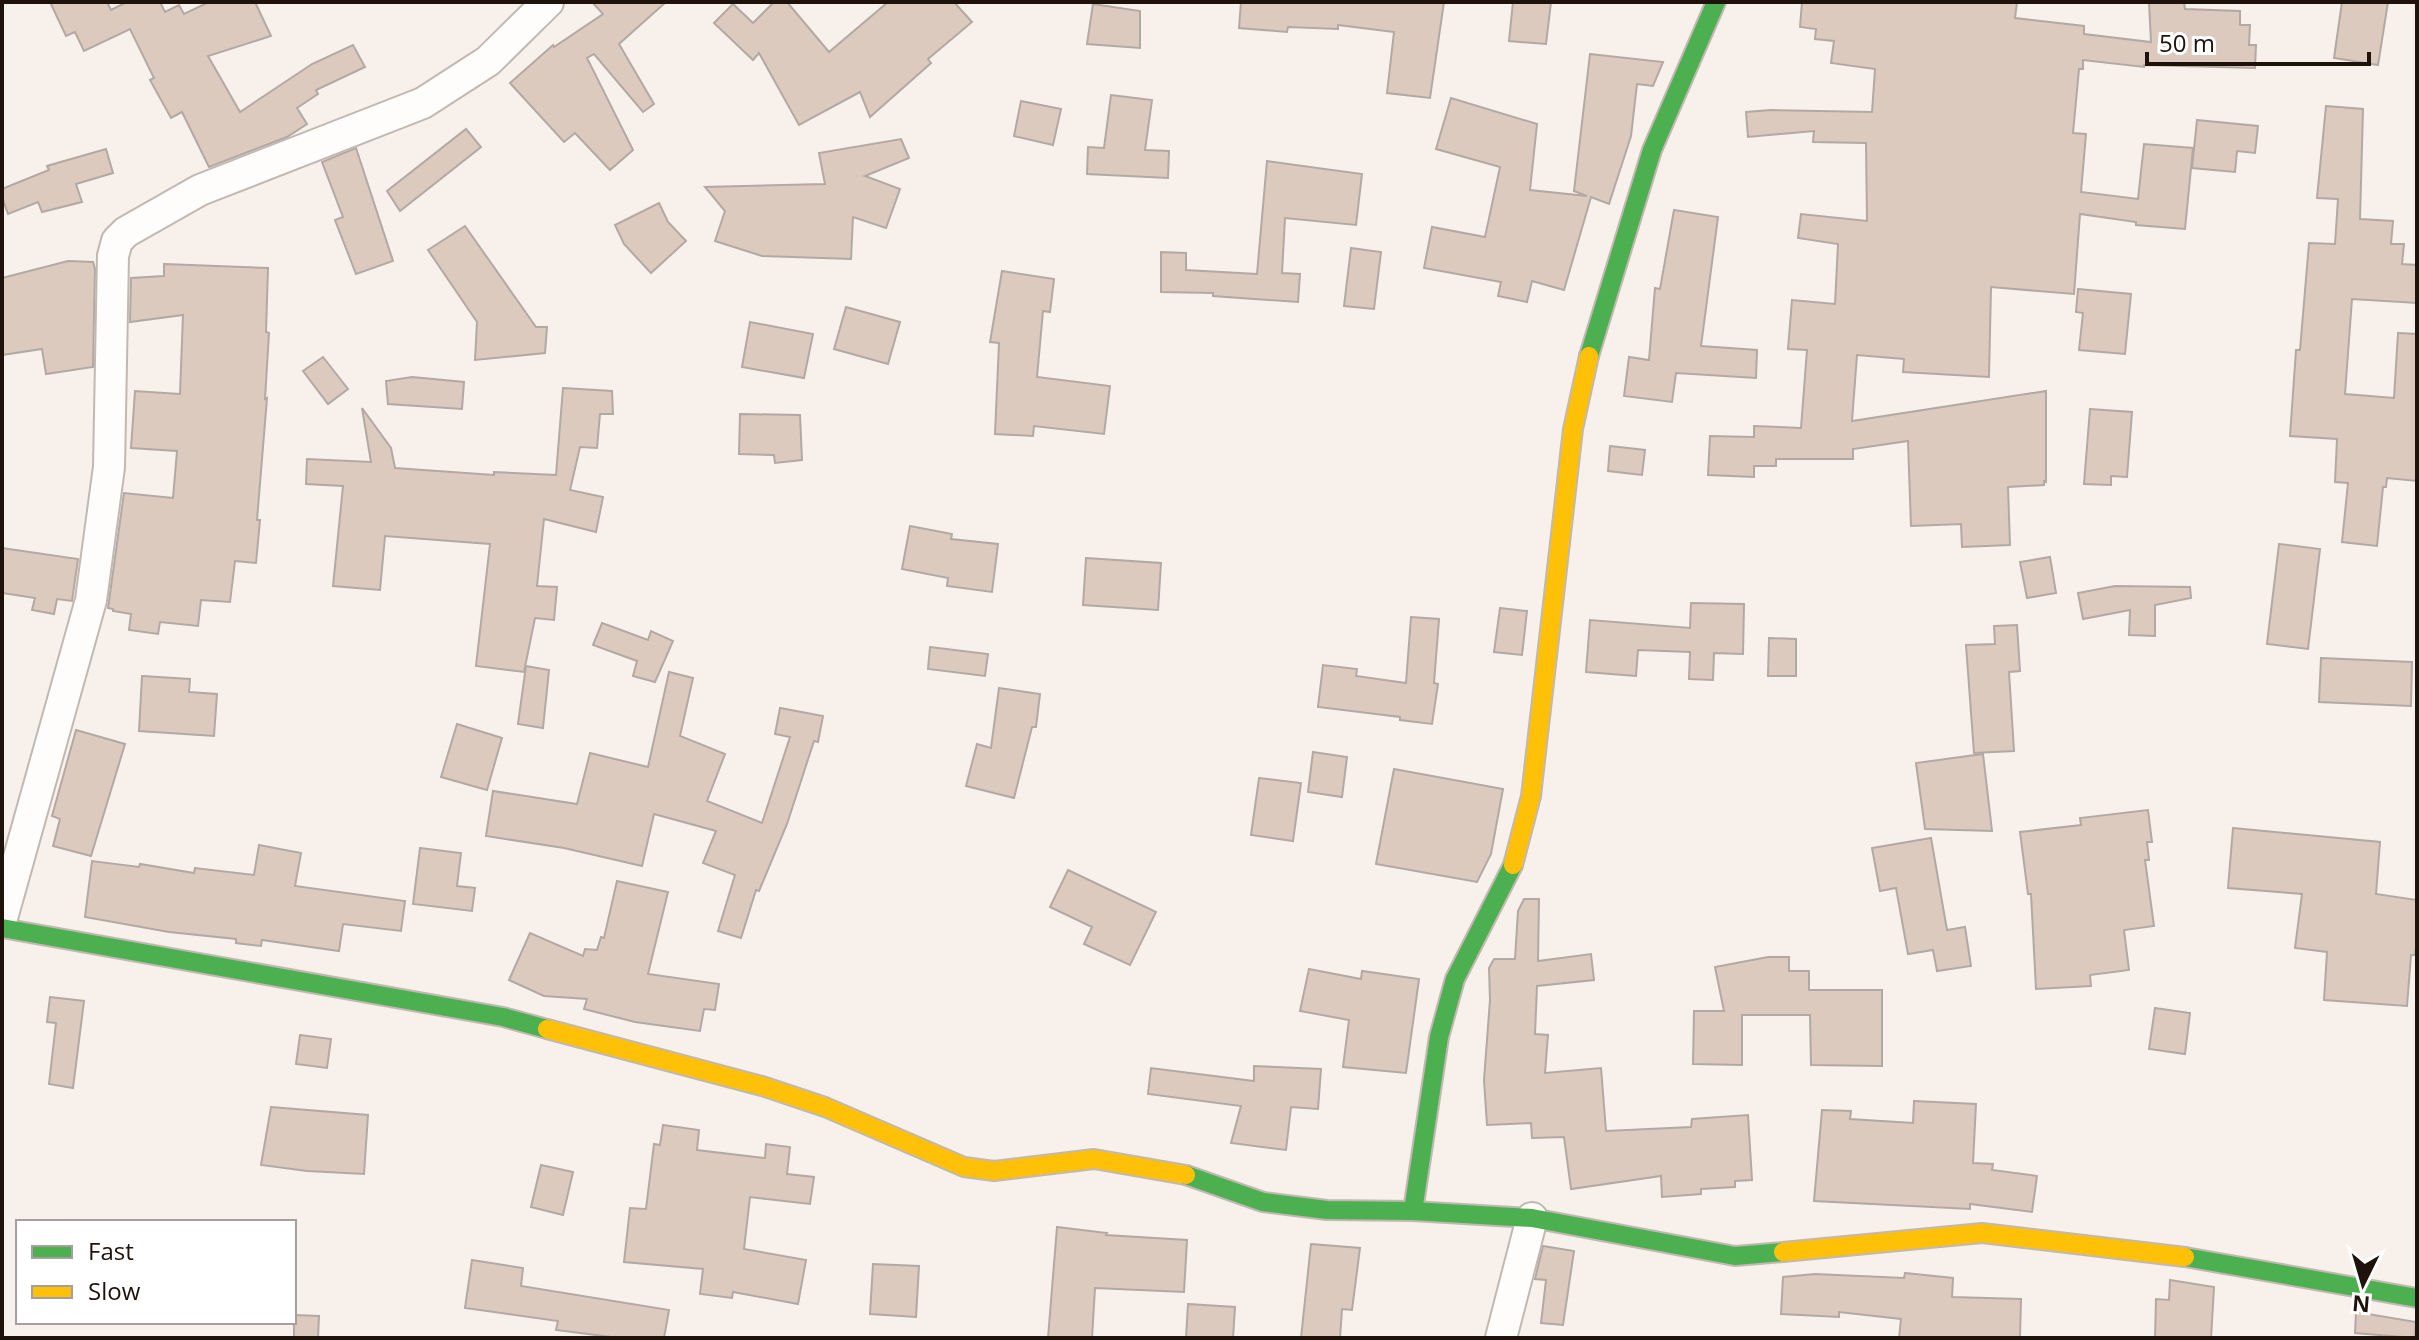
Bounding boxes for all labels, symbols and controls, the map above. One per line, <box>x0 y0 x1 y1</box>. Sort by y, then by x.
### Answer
scale bar <box>2147 16 2369 66</box>
text: 50 m <box>2159 26 2215 59</box>
legend <box>16 1220 296 1324</box>
text: Fast <box>88 1234 134 1267</box>
north arrow <box>2323 1244 2403 1324</box>
text: Slow <box>88 1274 141 1307</box>
text: N <box>2351 1289 2371 1321</box>

